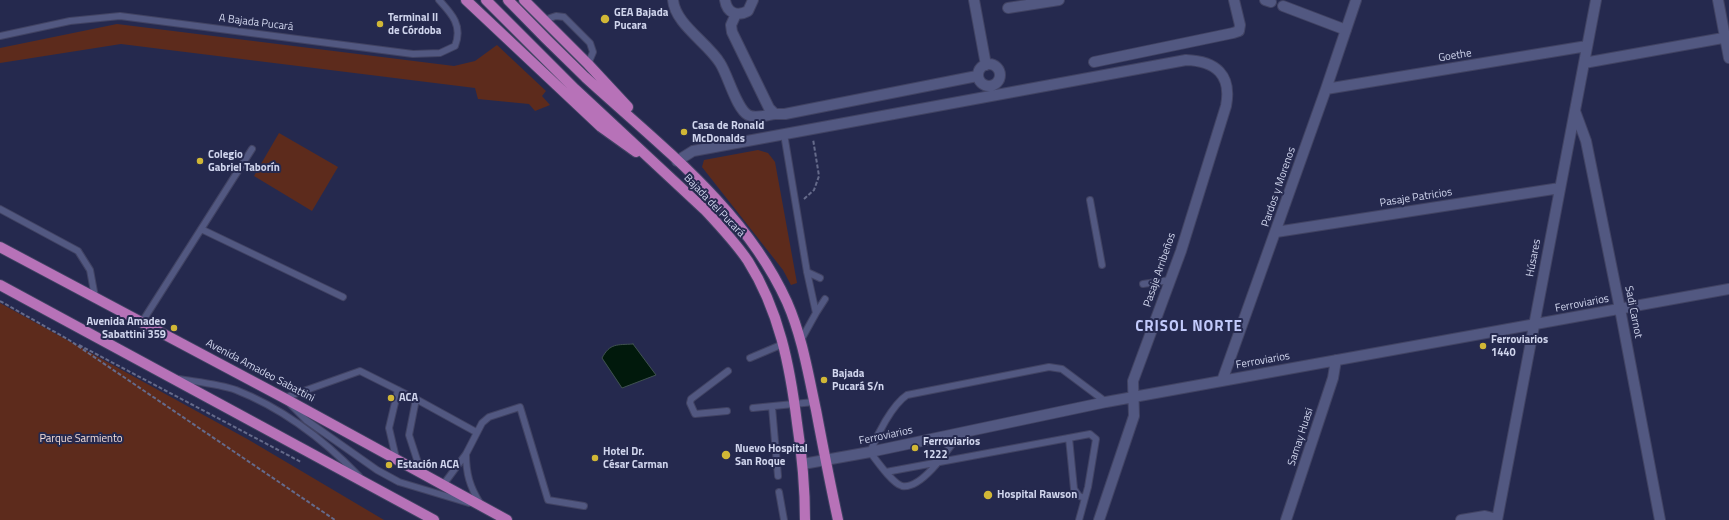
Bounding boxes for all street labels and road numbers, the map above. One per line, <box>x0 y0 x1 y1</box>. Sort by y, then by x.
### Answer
street label: A Bajada Pucará <box>218 12 294 34</box>
street label: Goethe <box>1437 47 1473 65</box>
street label: Pardos y Morenos <box>1259 145 1299 229</box>
street label: Bajada del Pucará <box>681 172 747 240</box>
street label: Pasaje Patricios <box>1379 186 1453 210</box>
street label: Pasaje Arribeños <box>1141 231 1179 309</box>
street label: Húsares <box>1524 238 1544 278</box>
street label: Sadi Carnot <box>1621 285 1645 339</box>
street label: Ferroviarios <box>1554 292 1610 316</box>
street label: Avenida Amadeo Sabattini <box>203 337 317 405</box>
street label: Ferroviarios <box>1235 350 1291 372</box>
street label: Samay Huasi <box>1285 406 1317 468</box>
street label: Ferroviarios <box>858 424 914 448</box>

